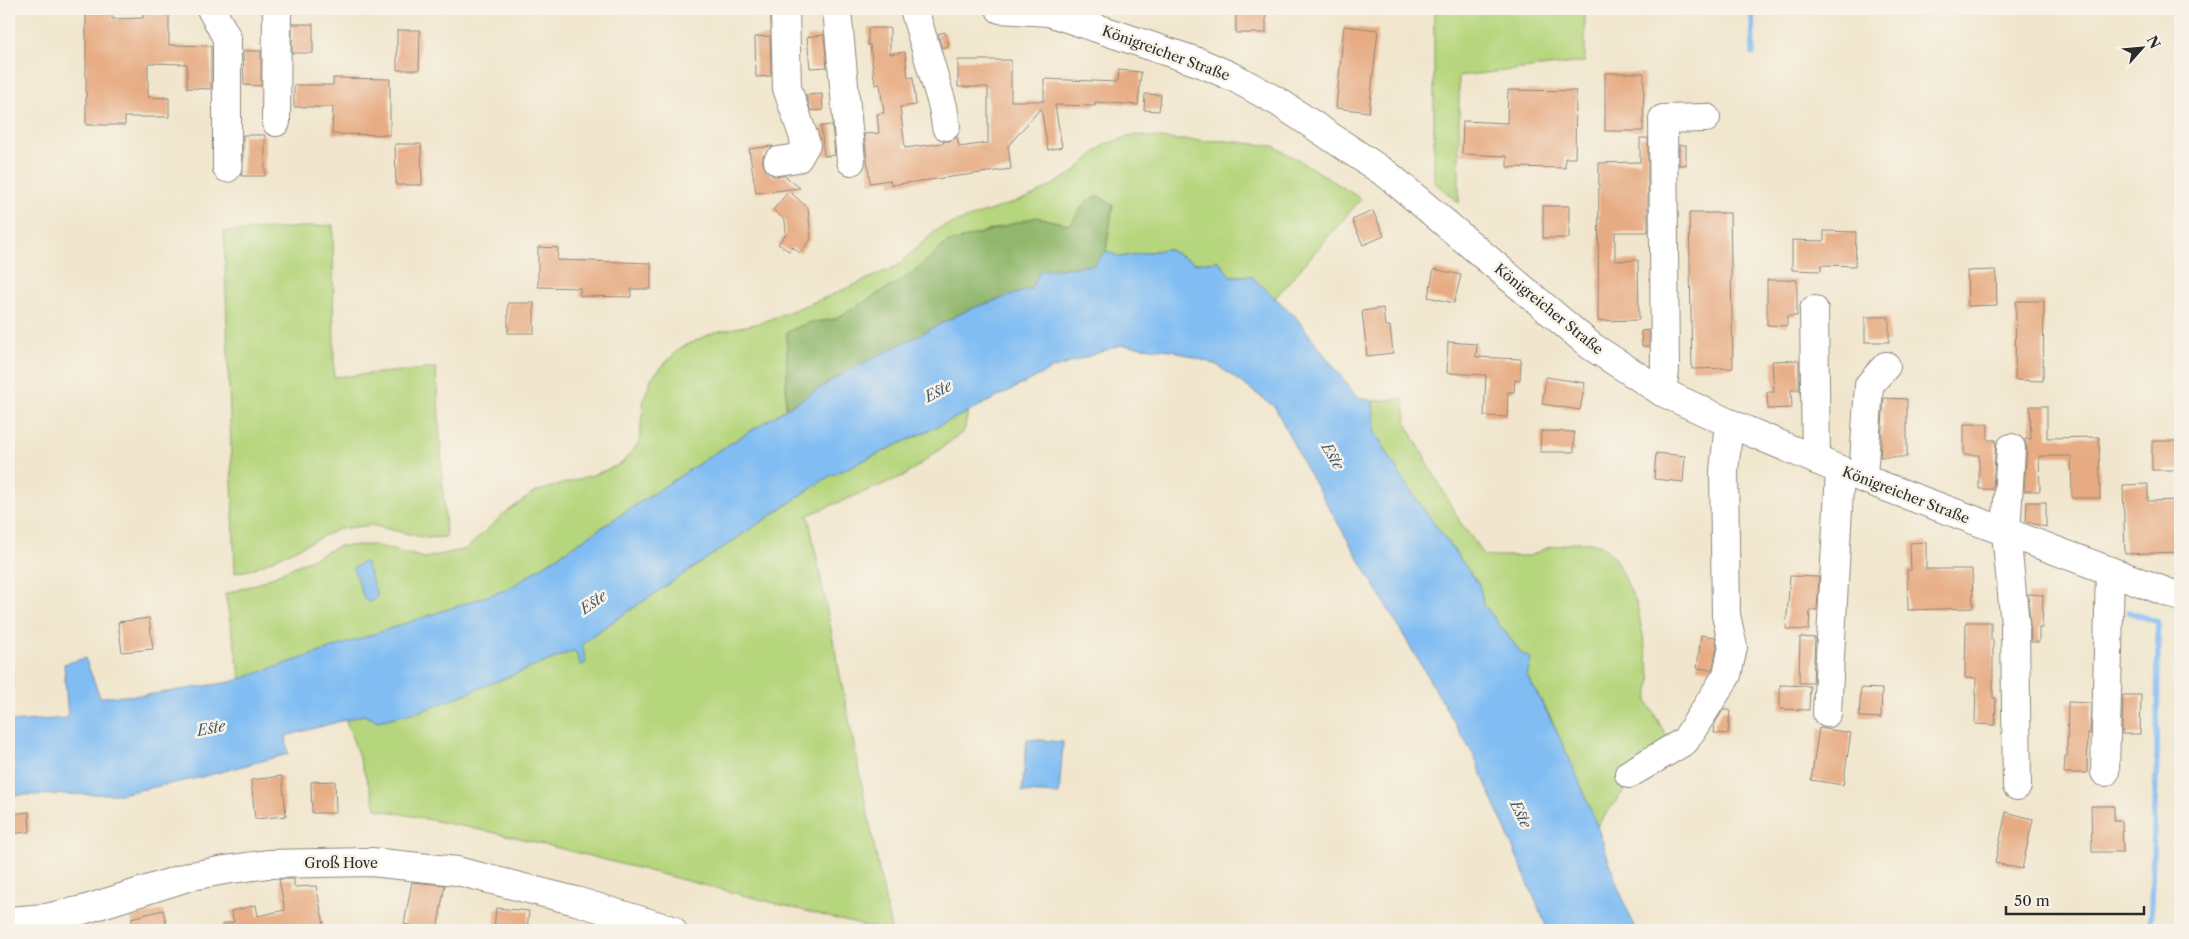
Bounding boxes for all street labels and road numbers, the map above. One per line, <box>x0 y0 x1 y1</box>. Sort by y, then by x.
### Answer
street label: Königreicher Straße <box>1100 22 1232 85</box>
street label: Königreicher Straße <box>1491 260 1607 358</box>
street label: Königreicher Straße <box>1840 462 1972 528</box>
street label: Groß Hove <box>304 854 378 872</box>

